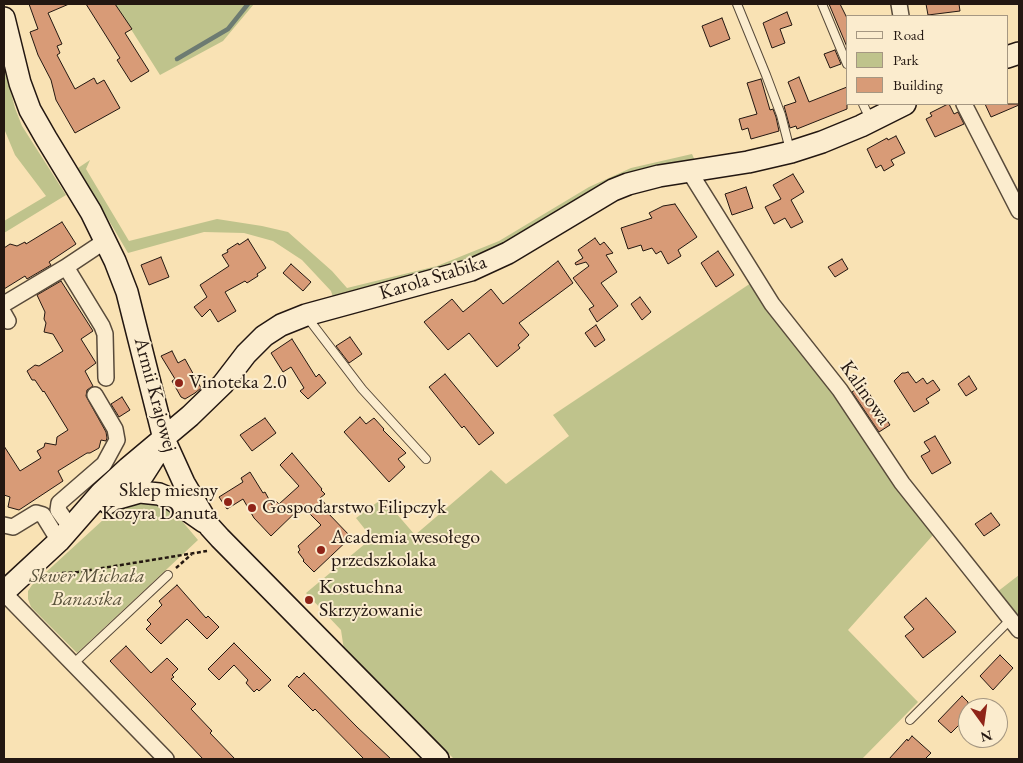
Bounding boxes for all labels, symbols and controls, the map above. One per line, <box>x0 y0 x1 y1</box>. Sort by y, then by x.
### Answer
legend <box>846 15 1008 105</box>
text: Road <box>893 25 924 44</box>
text: Park <box>893 50 919 69</box>
text: Building <box>893 75 943 94</box>
street label: Karola Stabika <box>377 250 489 306</box>
street label: Armii Krajowej <box>128 335 182 455</box>
street label: Kalinowa <box>834 356 896 430</box>
place label: Vinoteka 2.0 <box>189 371 287 395</box>
marker: Vinoteka 2.0 <box>173 377 185 389</box>
place label: Sklep miesny Kozyra Danuta <box>101 479 218 526</box>
marker: Sklep miesny Kozyra Danuta <box>222 496 234 508</box>
place label: Gospodarstwo Filipczyk <box>262 496 446 520</box>
marker: Gospodarstwo Filipczyk <box>246 502 258 514</box>
place label: Academia wesołego przedszkolaka <box>331 526 480 573</box>
marker: Academia wesołego przedszkolaka <box>315 544 327 556</box>
park label: Skwer Michała Banasika <box>29 565 145 612</box>
place label: Kostuchna Skrzyżowanie <box>319 576 422 623</box>
marker: Kostuchna Skrzyżowanie <box>303 594 315 606</box>
north arrow <box>958 698 1008 748</box>
text: N <box>979 726 994 747</box>

